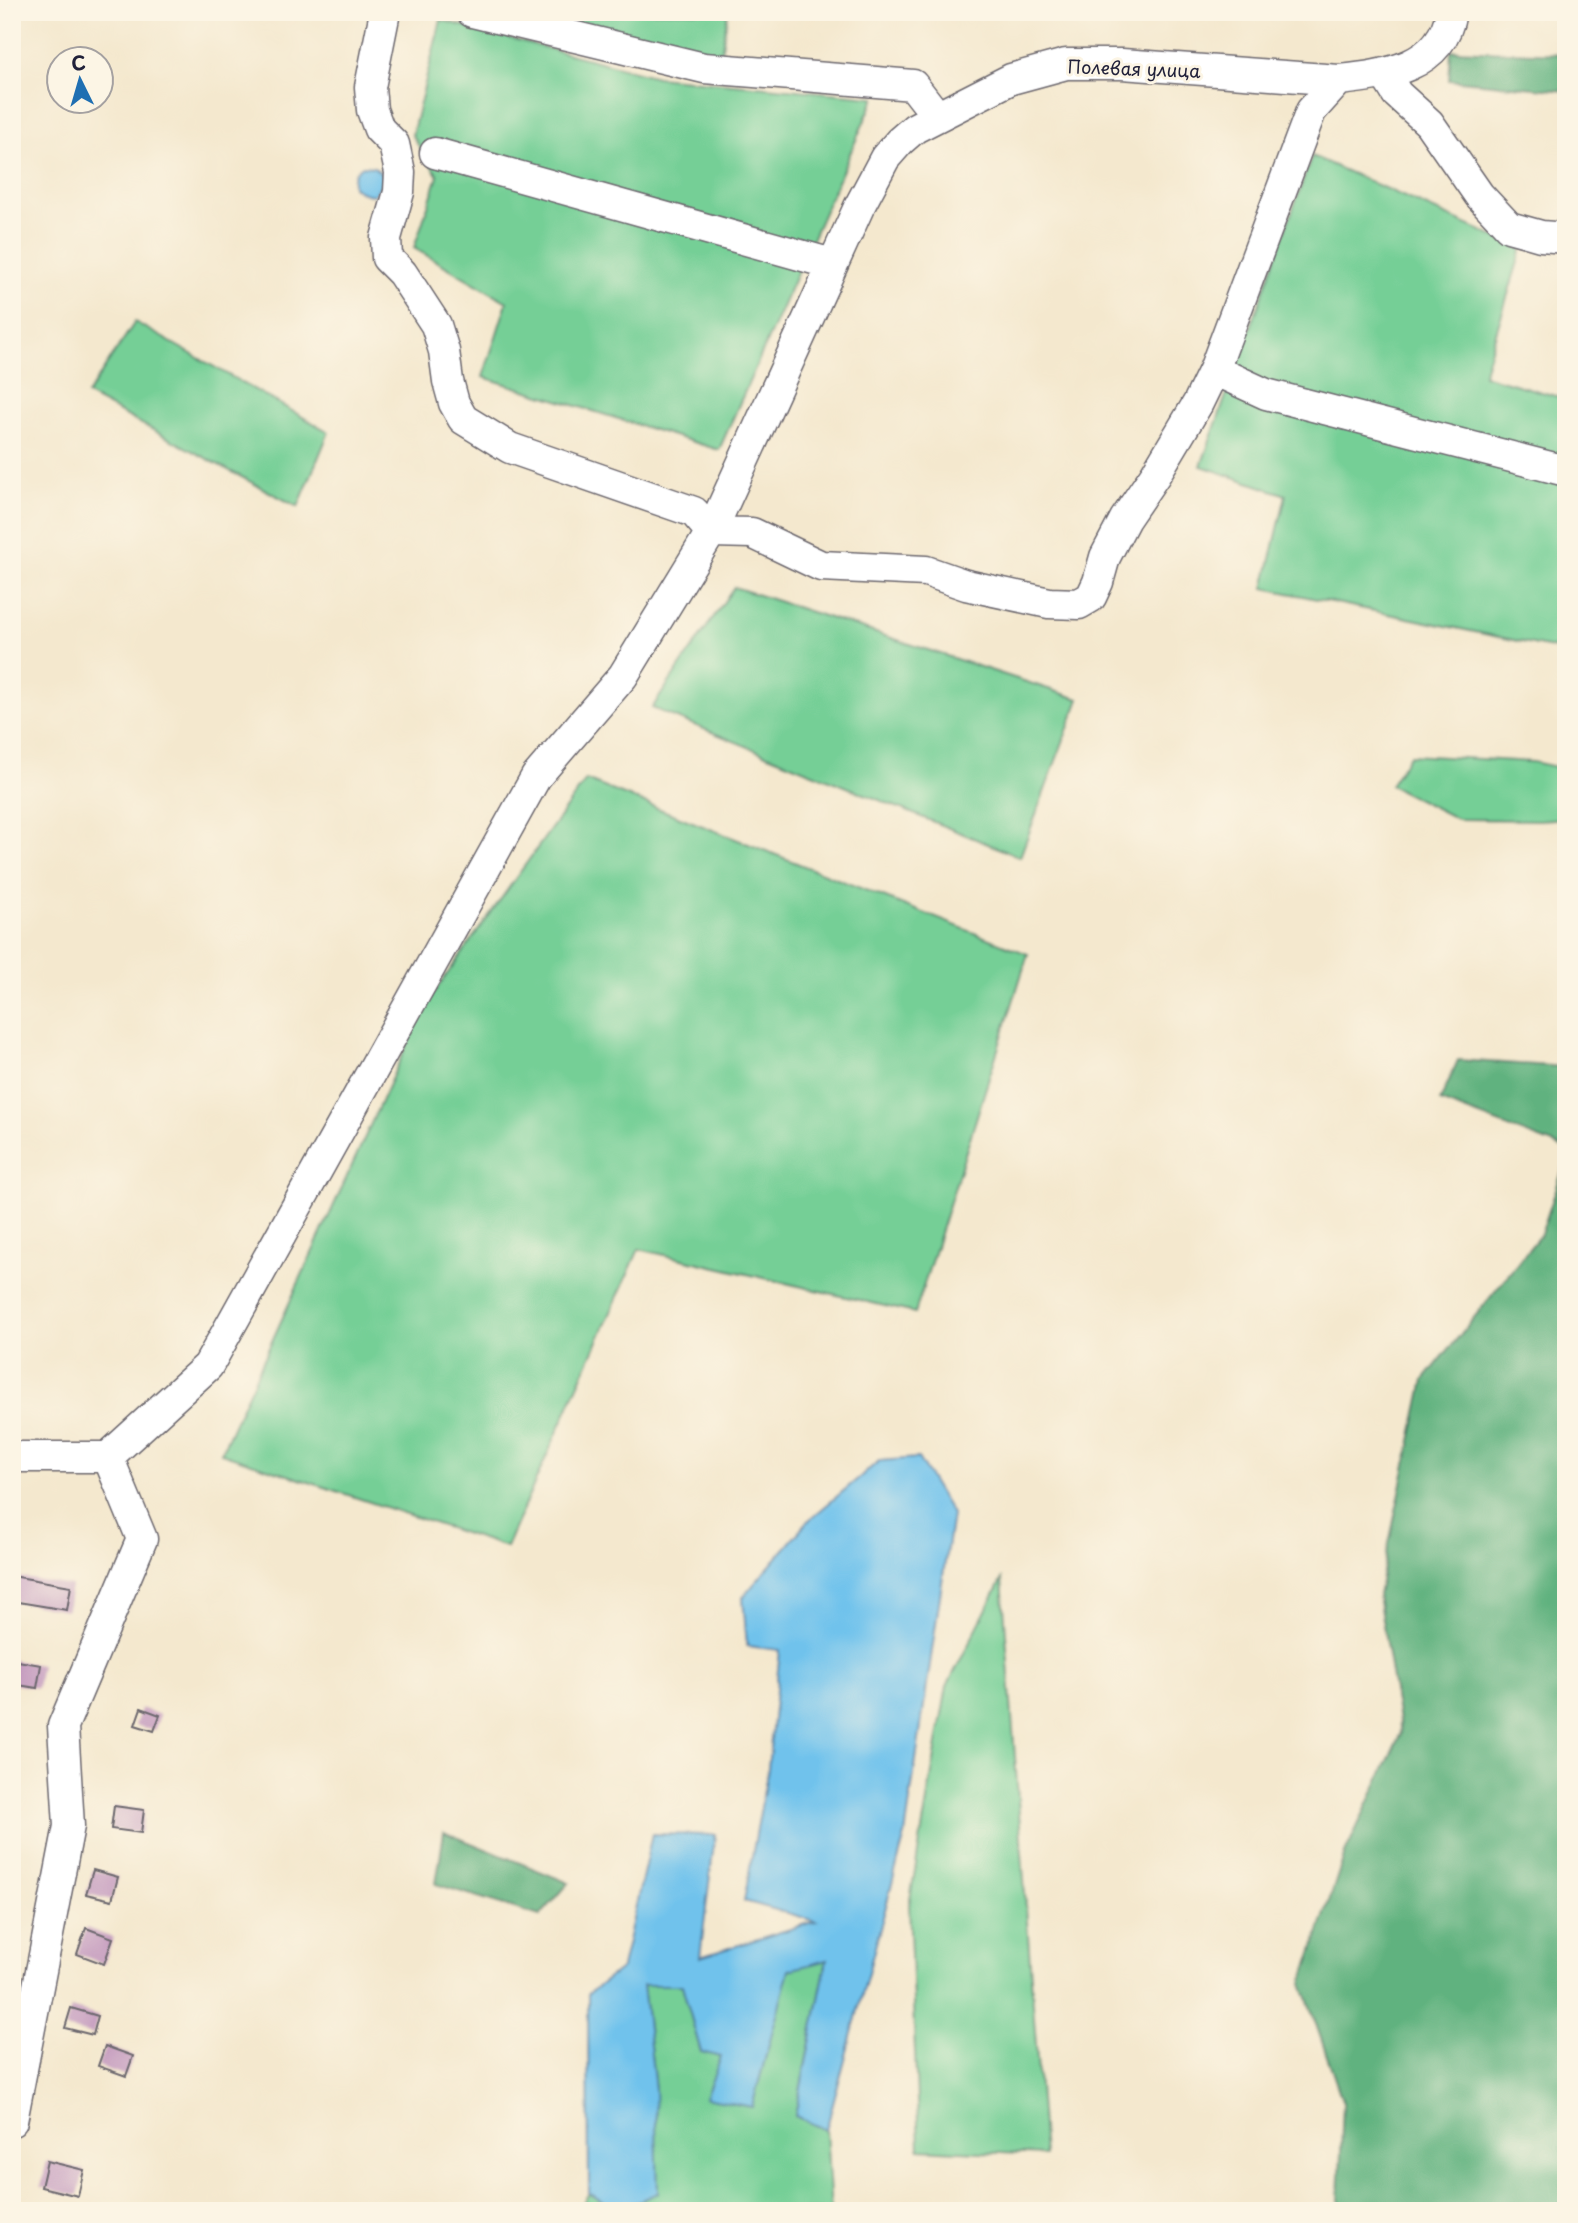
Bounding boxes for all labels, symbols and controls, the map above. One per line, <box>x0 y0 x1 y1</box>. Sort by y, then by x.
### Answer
north arrow <box>46 46 116 116</box>
text: С <box>70 47 87 77</box>
street label: Полевая улица <box>1067 52 1202 84</box>

